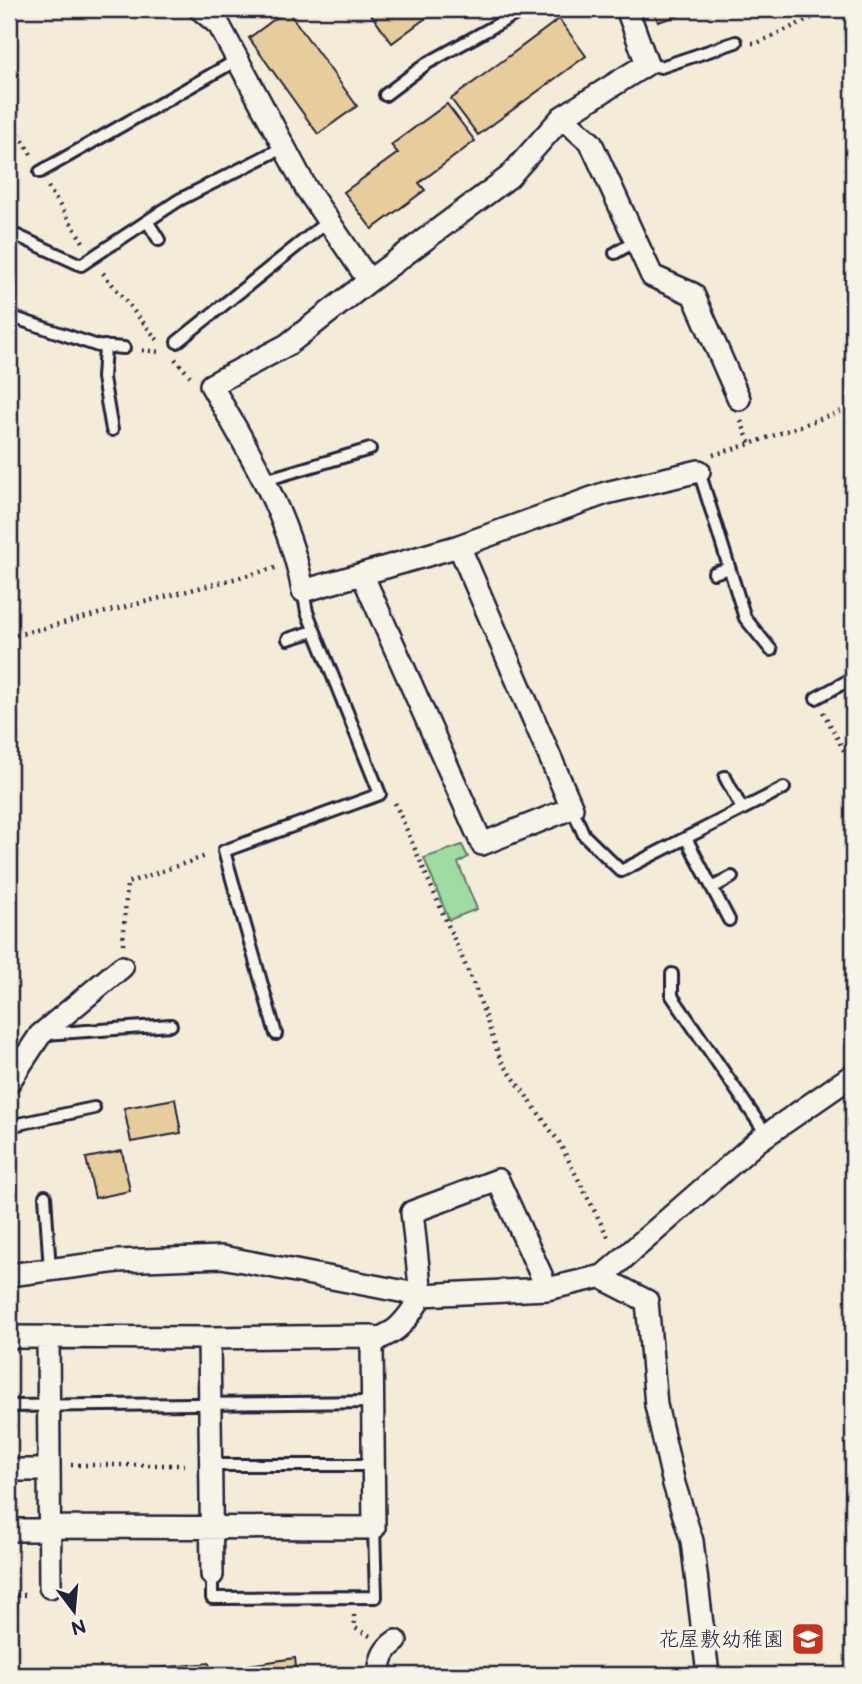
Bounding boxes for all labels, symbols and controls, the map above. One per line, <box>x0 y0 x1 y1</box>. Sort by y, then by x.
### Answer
north arrow <box>38 1576 108 1646</box>
text: N <box>68 1613 88 1639</box>
school or university icon: 花屋敷幼稚園 <box>789 1620 827 1658</box>
place label: 花屋敷幼稚園 <box>658 1627 784 1652</box>

